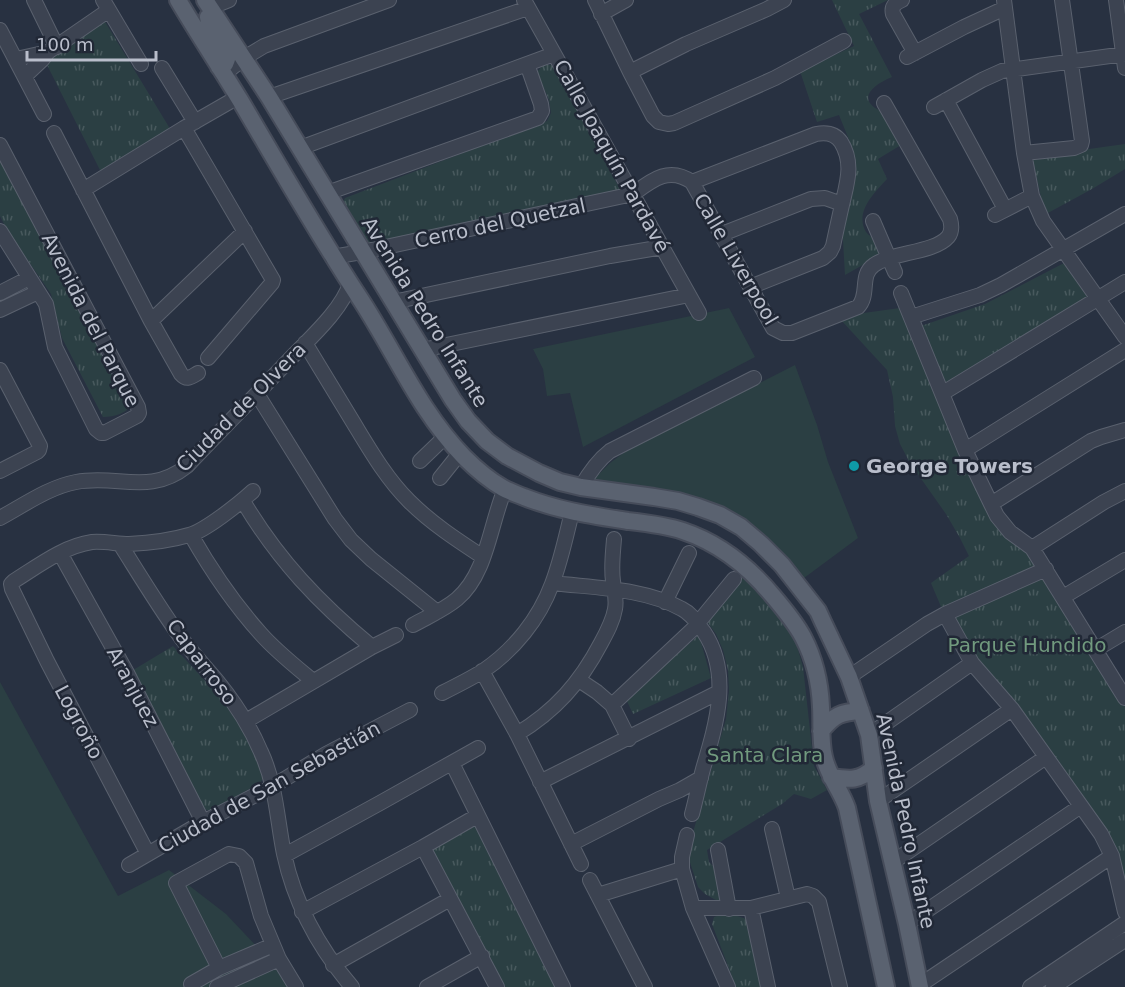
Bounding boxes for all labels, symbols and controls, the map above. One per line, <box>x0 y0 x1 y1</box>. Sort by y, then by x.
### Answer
scale bar <box>27 24 156 62</box>
text: 100 m <box>36 34 94 55</box>
street label: Calle Joaquín Pardavé <box>549 55 675 257</box>
street label: Calle Liverpool <box>689 189 783 329</box>
street label: Cerro del Quetzal <box>412 193 588 253</box>
street label: Avenida Pedro Infante <box>357 213 493 411</box>
street label: Avenida del Parque <box>37 229 145 411</box>
street label: Ciudad de Olvera <box>171 337 311 477</box>
place label: George Towers <box>866 454 1033 478</box>
marker: George Towers <box>847 459 861 473</box>
street label: Caparroso <box>162 614 242 710</box>
park label: Parque Hundido <box>948 633 1106 657</box>
street label: Aranjuez <box>102 643 164 731</box>
street label: Logroño <box>49 681 109 763</box>
street label: Avenida Pedro Infante <box>871 711 941 931</box>
street label: Ciudad de San Sebastián <box>154 716 384 858</box>
park label: Santa Clara <box>707 743 823 767</box>

